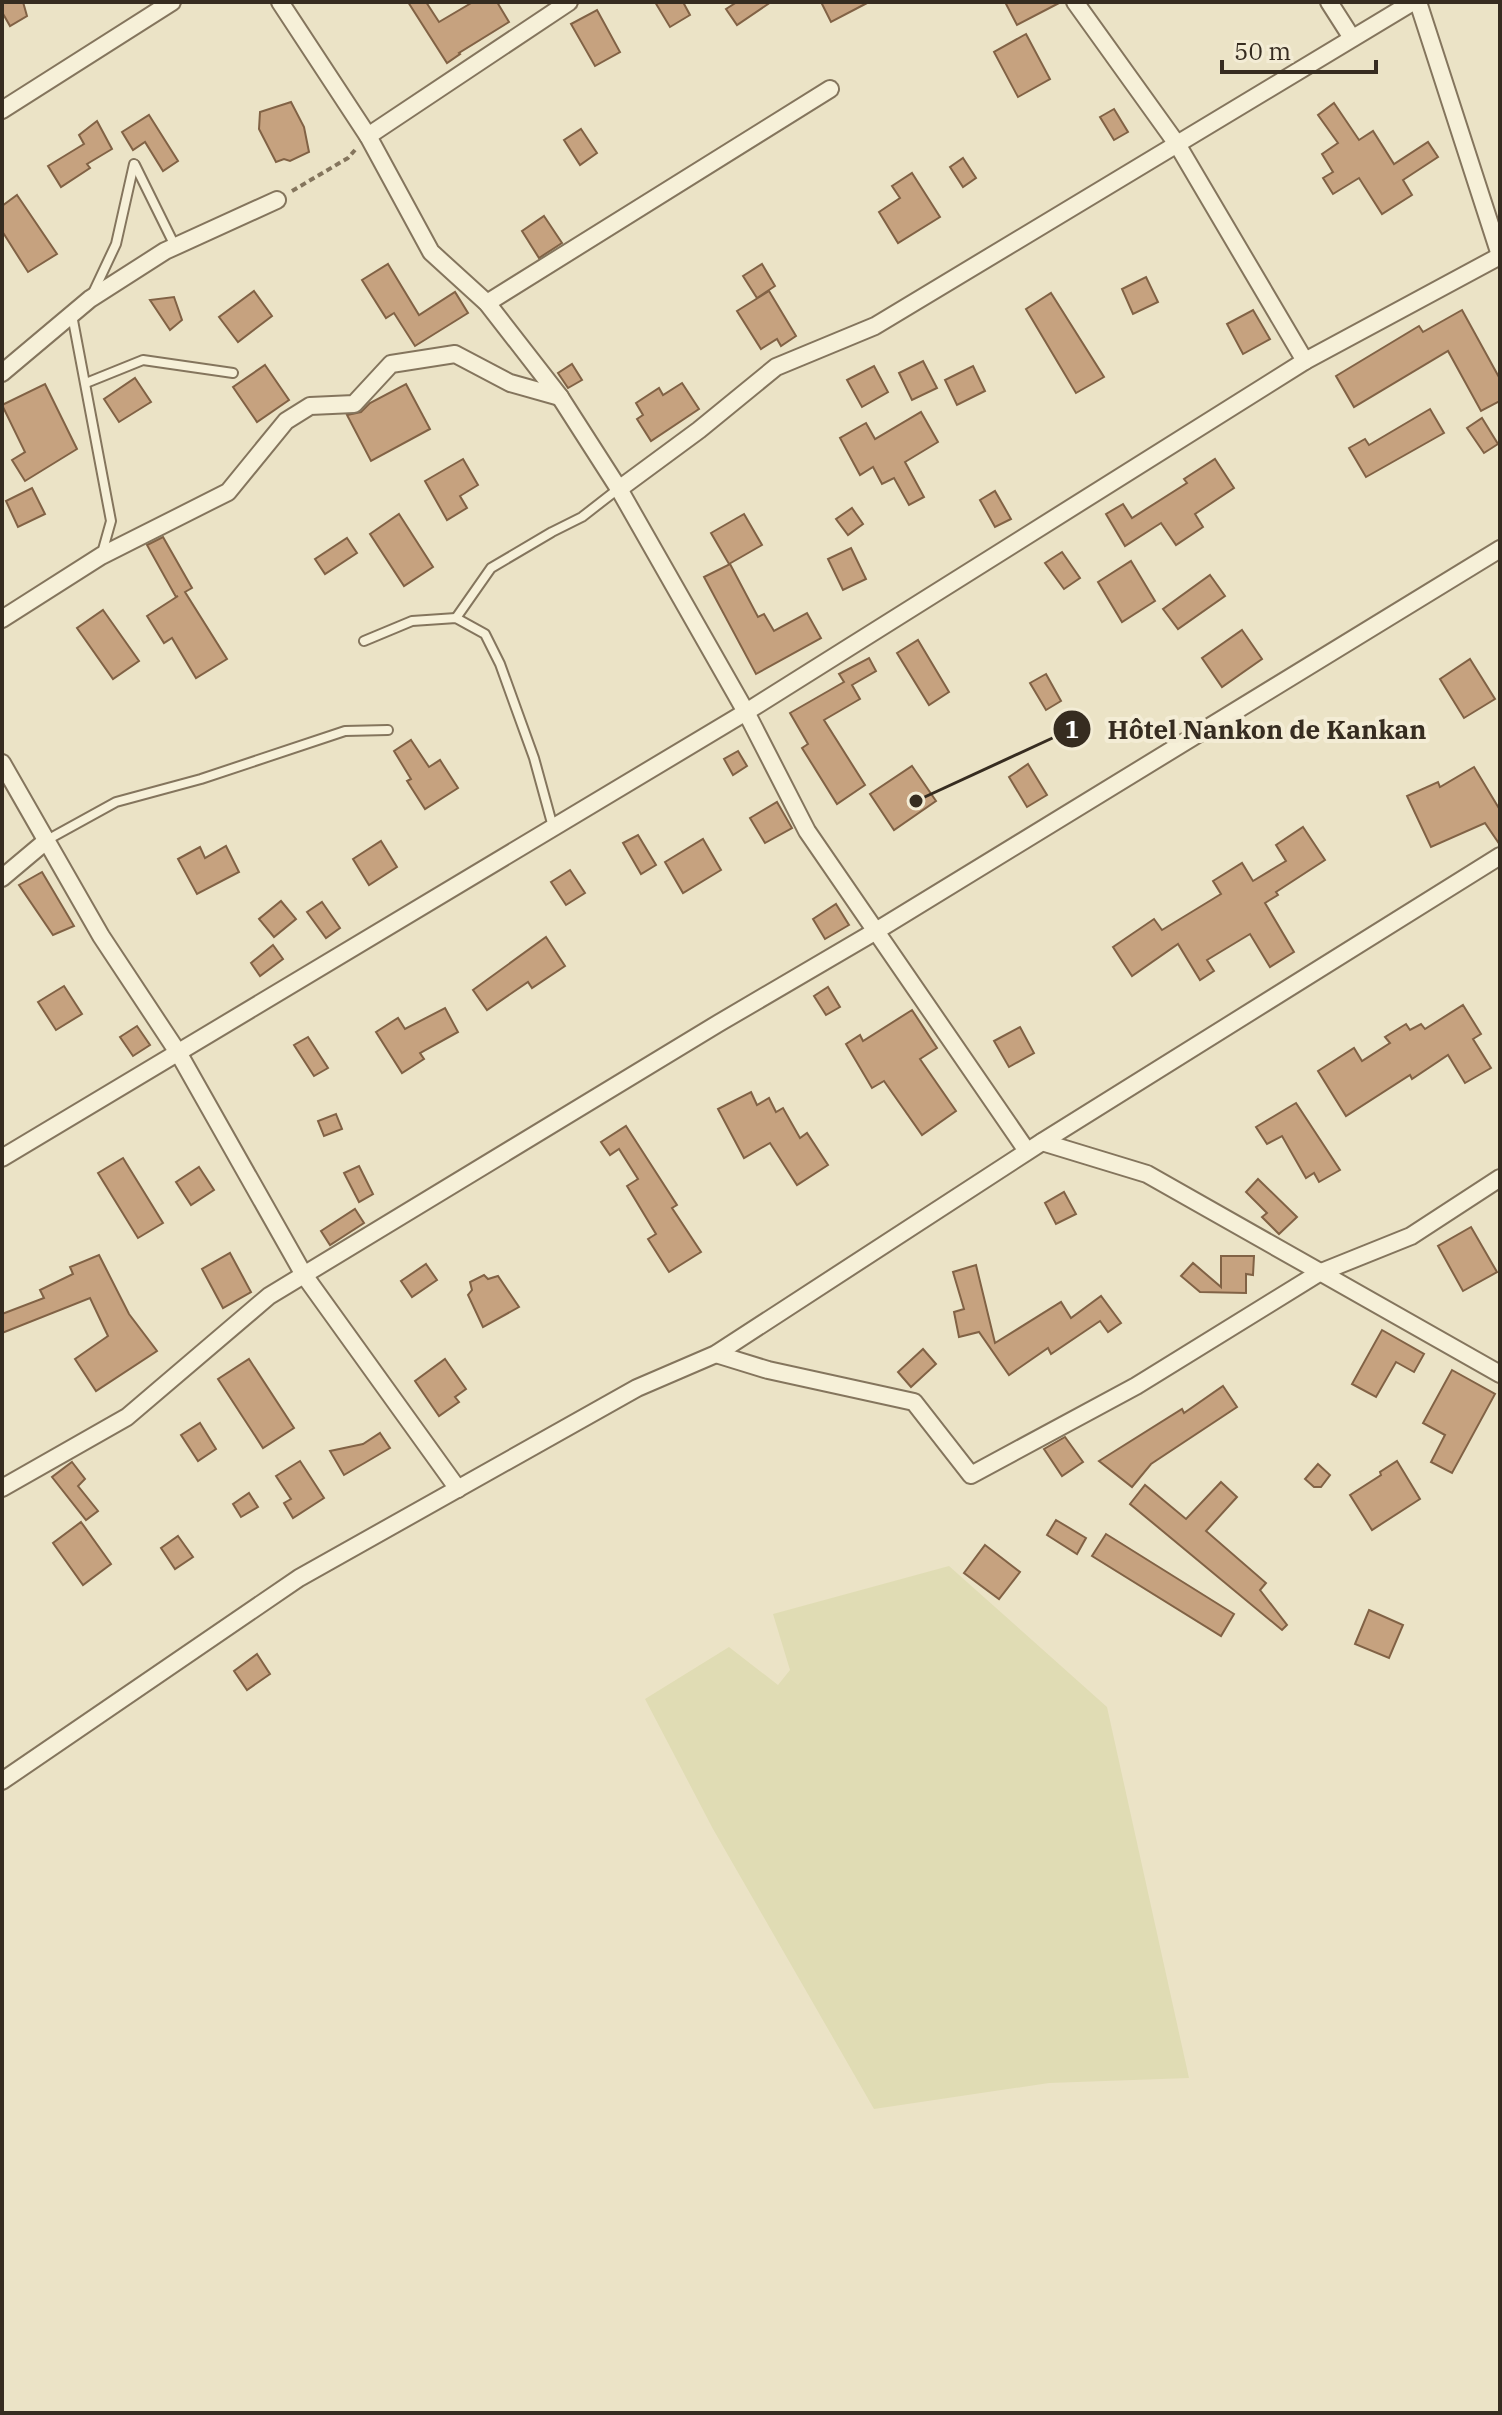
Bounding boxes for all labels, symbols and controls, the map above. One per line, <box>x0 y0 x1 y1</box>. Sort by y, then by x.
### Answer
scale bar <box>1222 24 1376 74</box>
text: 50 m <box>1234 35 1291 67</box>
callout: Hôtel Nankon de Kankan <box>1052 704 1443 754</box>
text: Hôtel Nankon de Kankan <box>1108 712 1426 746</box>
text: 1 <box>1065 713 1079 745</box>

